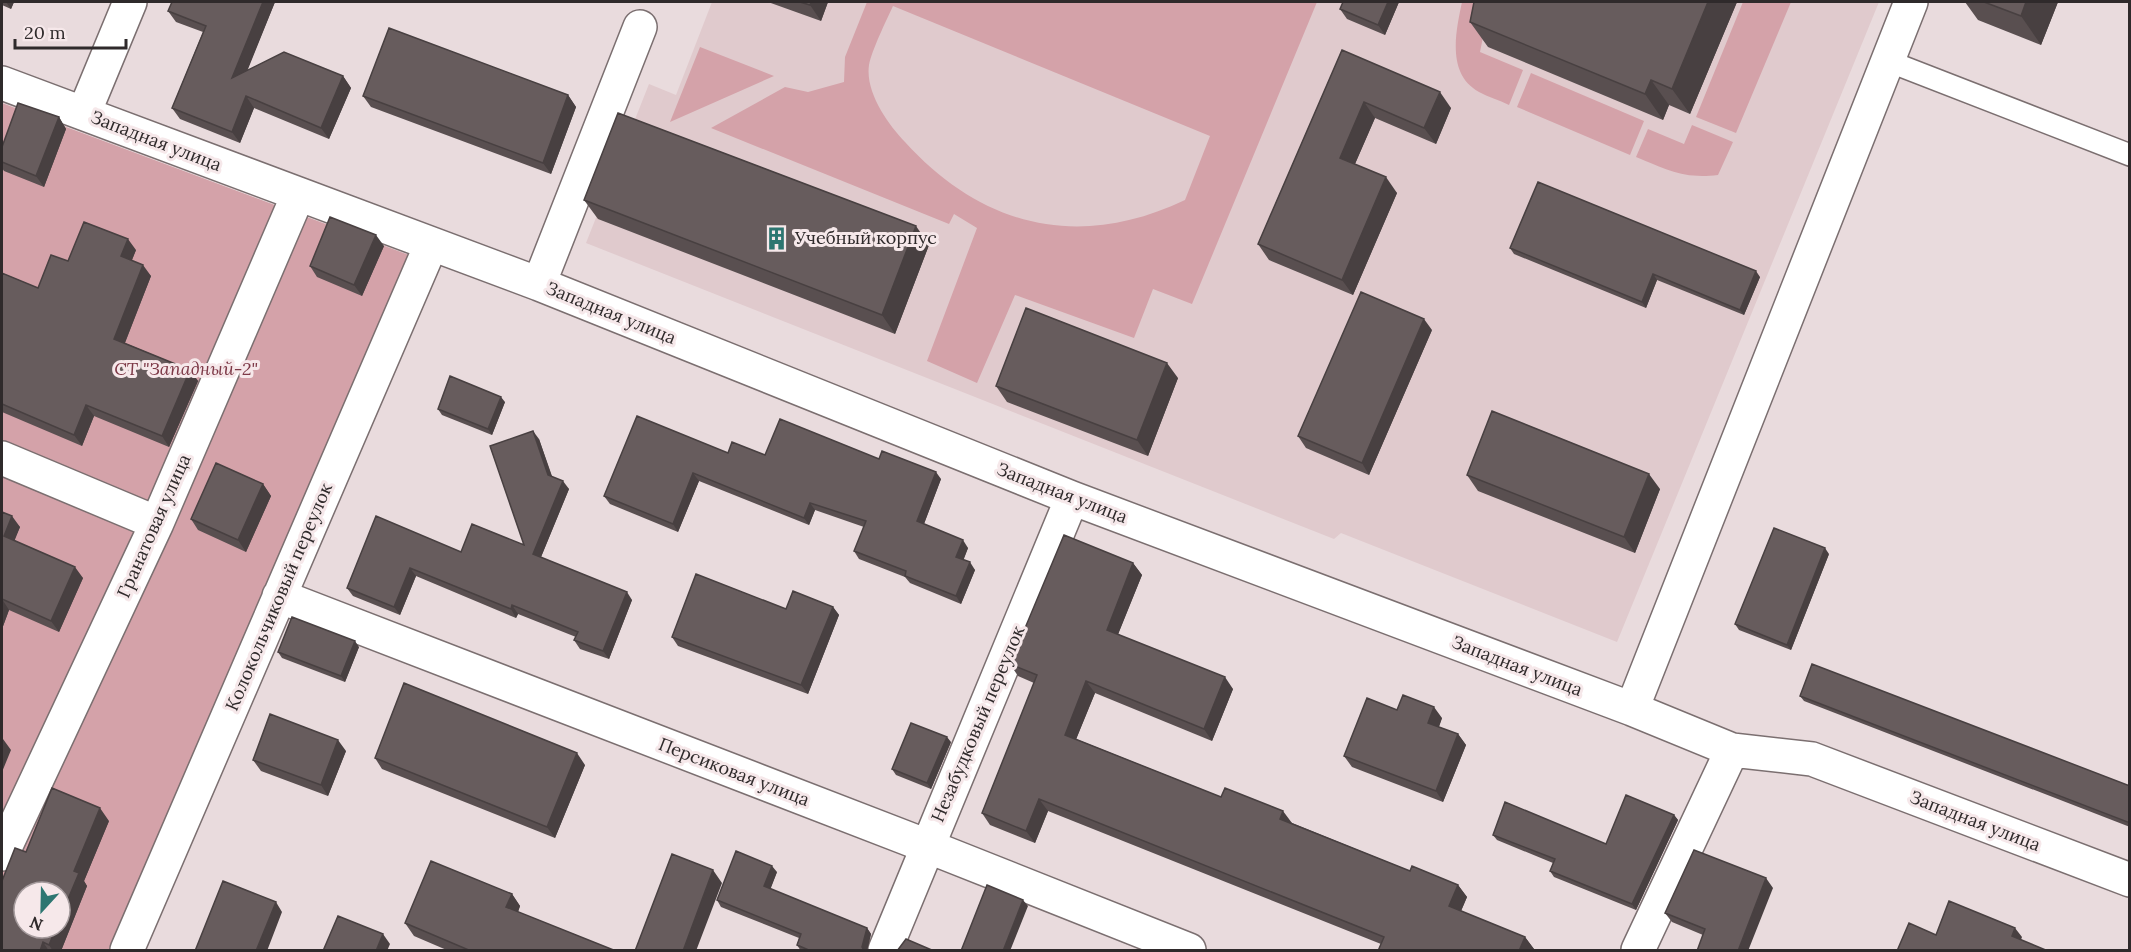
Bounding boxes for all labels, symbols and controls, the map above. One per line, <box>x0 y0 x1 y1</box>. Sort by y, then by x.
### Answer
scale bar <box>15 12 126 50</box>
text: 20 m <box>24 21 66 44</box>
street label: Западная улица <box>88 105 225 176</box>
building icon: Учебный корпус <box>764 225 790 251</box>
place label: Учебный корпус <box>794 226 937 249</box>
street label: Западная улица <box>543 276 680 349</box>
park label: СТ "Западный-2" <box>114 357 258 380</box>
street label: Гранатовая улица <box>112 450 196 601</box>
street label: Западная улица <box>994 457 1131 528</box>
street label: Колокольчиковый переулок <box>220 479 337 714</box>
street label: Незабудковый переулок <box>926 622 1030 825</box>
street label: Западная улица <box>1449 630 1586 701</box>
street label: Персиковая улица <box>656 732 813 811</box>
street label: Западная улица <box>1907 785 2044 856</box>
north arrow <box>12 880 72 940</box>
text: N <box>27 912 46 935</box>

